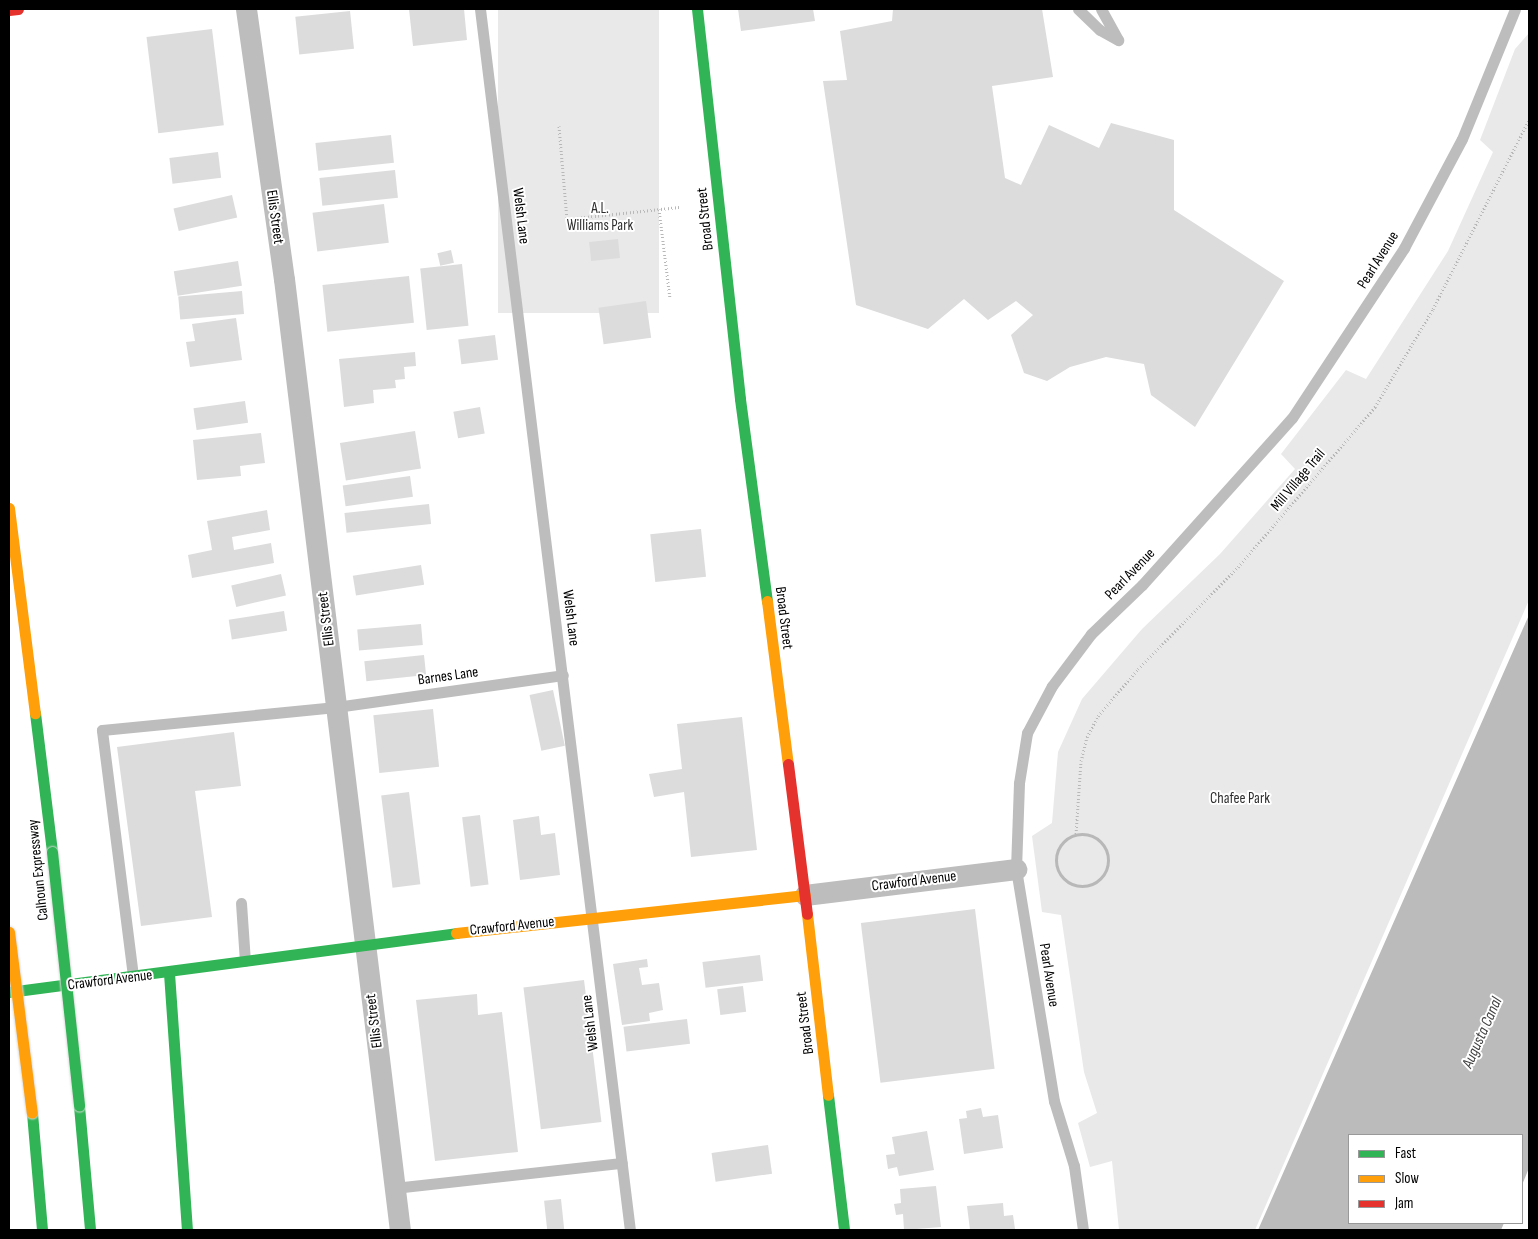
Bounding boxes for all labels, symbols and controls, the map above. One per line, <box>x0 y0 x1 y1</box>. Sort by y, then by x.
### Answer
street label: Welsh Lane <box>509 187 533 245</box>
street label: Broad Street <box>693 187 717 251</box>
street label: Ellis Street <box>262 189 288 245</box>
park label: A.L. Williams Park <box>567 199 633 234</box>
street label: Pearl Avenue <box>1353 228 1403 292</box>
street label: Mill Village Trail <box>1267 445 1329 515</box>
street label: Pearl Avenue <box>1101 545 1159 603</box>
street label: Broad Street <box>771 586 797 650</box>
street label: Welsh Lane <box>559 589 583 647</box>
street label: Ellis Street <box>314 591 338 647</box>
street label: Barnes Lane <box>417 663 479 689</box>
park label: Chafee Park <box>1210 790 1270 808</box>
street label: Calhoun Expressway <box>24 818 52 922</box>
street label: Crawford Avenue <box>871 867 957 895</box>
street label: Crawford Avenue <box>469 913 555 939</box>
street label: Pearl Avenue <box>1035 942 1063 1008</box>
street label: Crawford Avenue <box>67 966 153 994</box>
street label: Broad Street <box>792 991 818 1055</box>
street label: Ellis Street <box>362 993 386 1049</box>
street label: Welsh Lane <box>578 994 602 1052</box>
water label: Augusta Canal <box>1459 995 1507 1071</box>
legend <box>1348 1134 1523 1224</box>
text: Fast <box>1395 1144 1416 1163</box>
text: Slow <box>1395 1169 1419 1188</box>
text: Jam <box>1395 1194 1413 1213</box>

